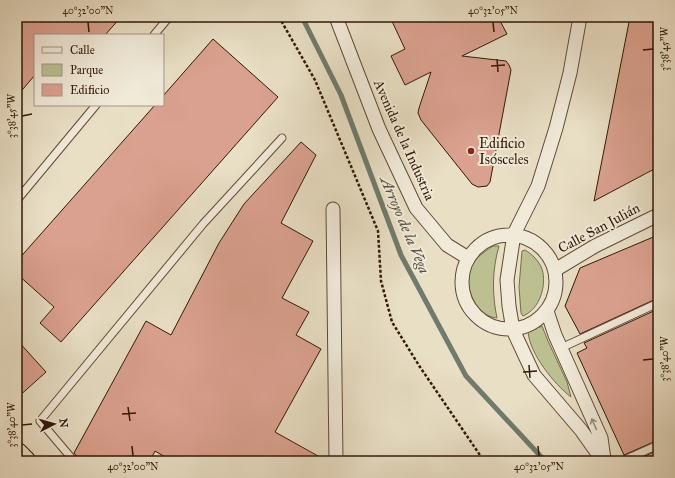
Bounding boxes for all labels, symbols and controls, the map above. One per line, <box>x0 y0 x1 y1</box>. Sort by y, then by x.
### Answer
text: 40°32'00"N <box>62 5 114 17</box>
text: 40°32'05"N <box>468 5 519 17</box>
text: 3°38'45"W <box>659 27 671 71</box>
legend <box>34 34 164 106</box>
text: Calle <box>70 43 95 57</box>
text: Parque <box>70 63 103 78</box>
street label: Avenida de la Industria <box>369 76 438 203</box>
text: Edificio <box>70 83 109 97</box>
text: 3°38'45"W <box>6 94 18 138</box>
place label: Edificio Isósceles <box>479 135 529 168</box>
marker: Edificio Isósceles <box>466 146 476 156</box>
water label: Arroyo de la Vega <box>376 172 434 277</box>
street label: Calle San Julián <box>555 199 644 258</box>
text: 3°38'40"W <box>659 336 671 381</box>
text: 3°38'40"W <box>6 402 18 447</box>
north arrow <box>34 404 74 444</box>
text: N <box>56 418 70 429</box>
one-way arrow <box>590 418 597 430</box>
text: 40°32'00"N <box>107 461 159 473</box>
text: 40°32'05"N <box>514 461 565 473</box>

